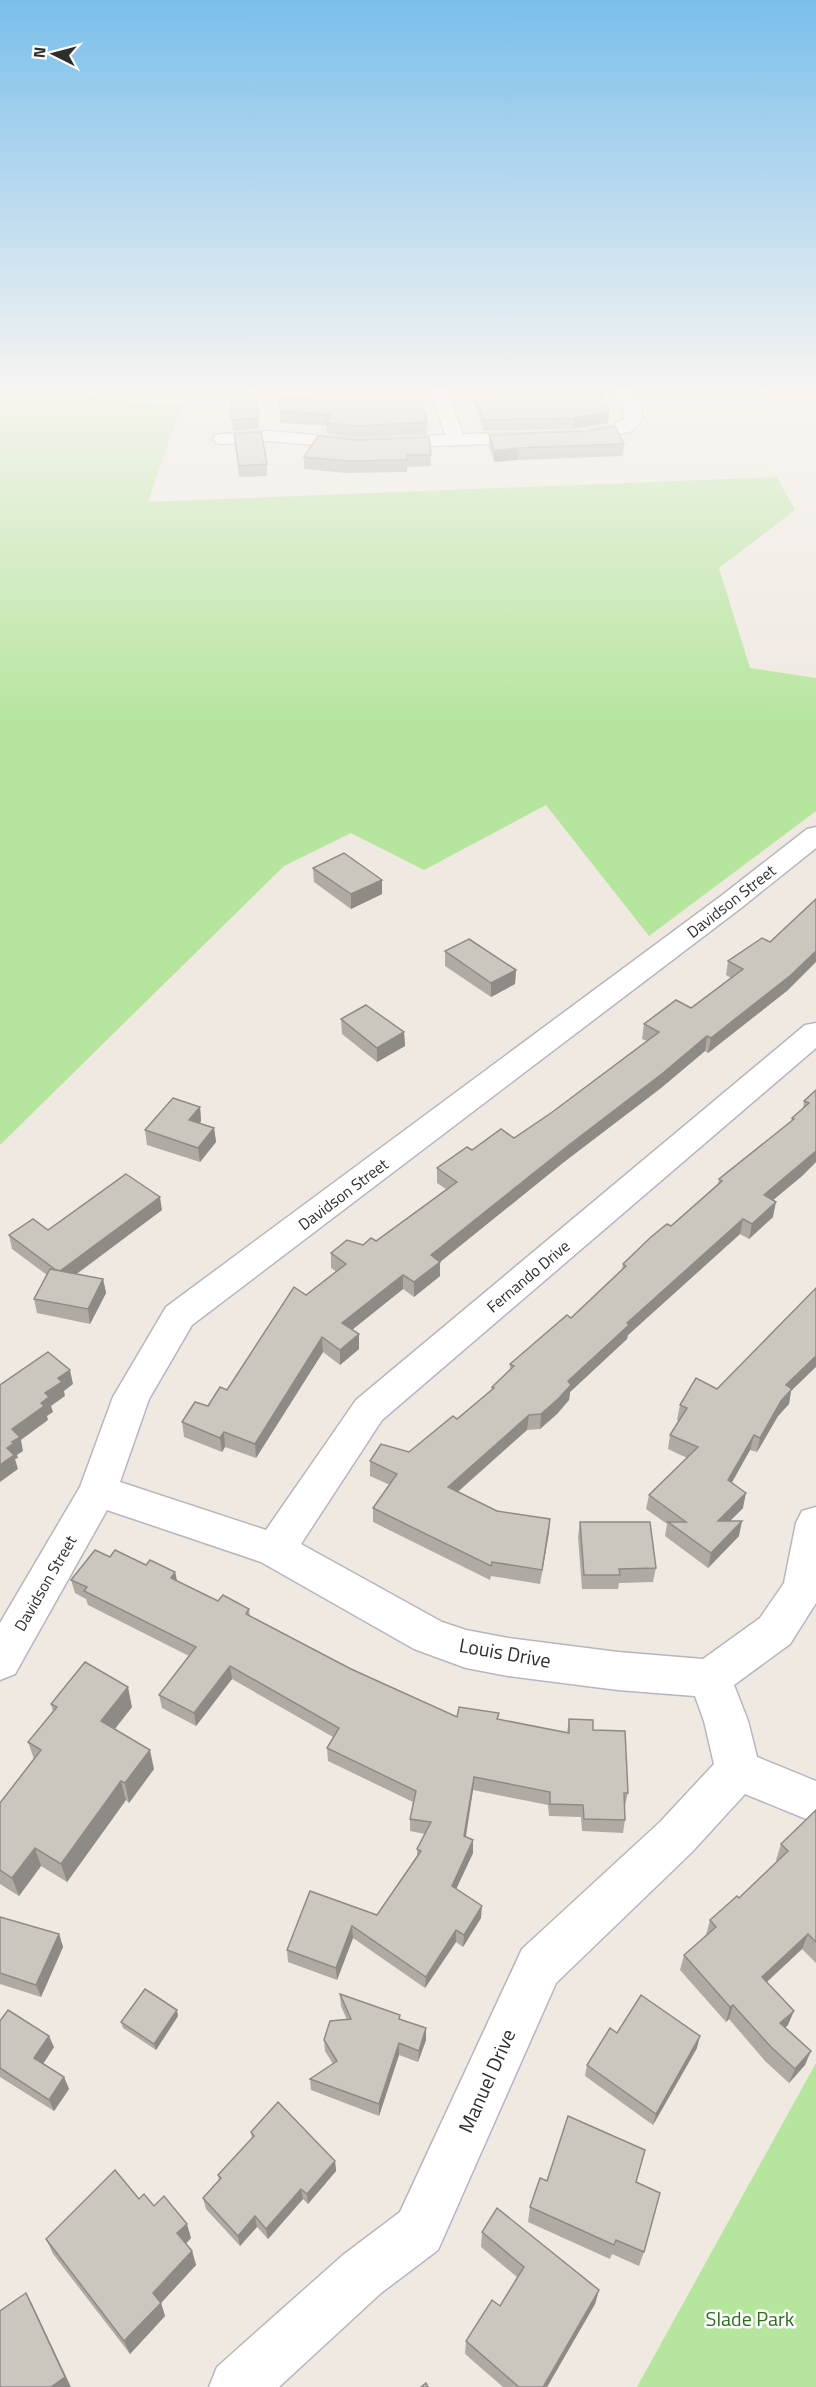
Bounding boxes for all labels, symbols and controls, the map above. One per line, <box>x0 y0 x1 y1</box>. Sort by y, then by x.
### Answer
north arrow <box>24 24 84 84</box>
text: N <box>27 46 52 59</box>
street label: Davidson Street <box>681 858 781 943</box>
street label: Davidson Street <box>293 1152 393 1236</box>
street label: Fernando Drive <box>481 1234 575 1318</box>
street label: Davidson Street <box>8 1530 82 1635</box>
street label: Louis Drive <box>457 1629 553 1676</box>
street label: Manuel Drive <box>450 2024 523 2138</box>
park label: Slade Park <box>706 2303 795 2334</box>

